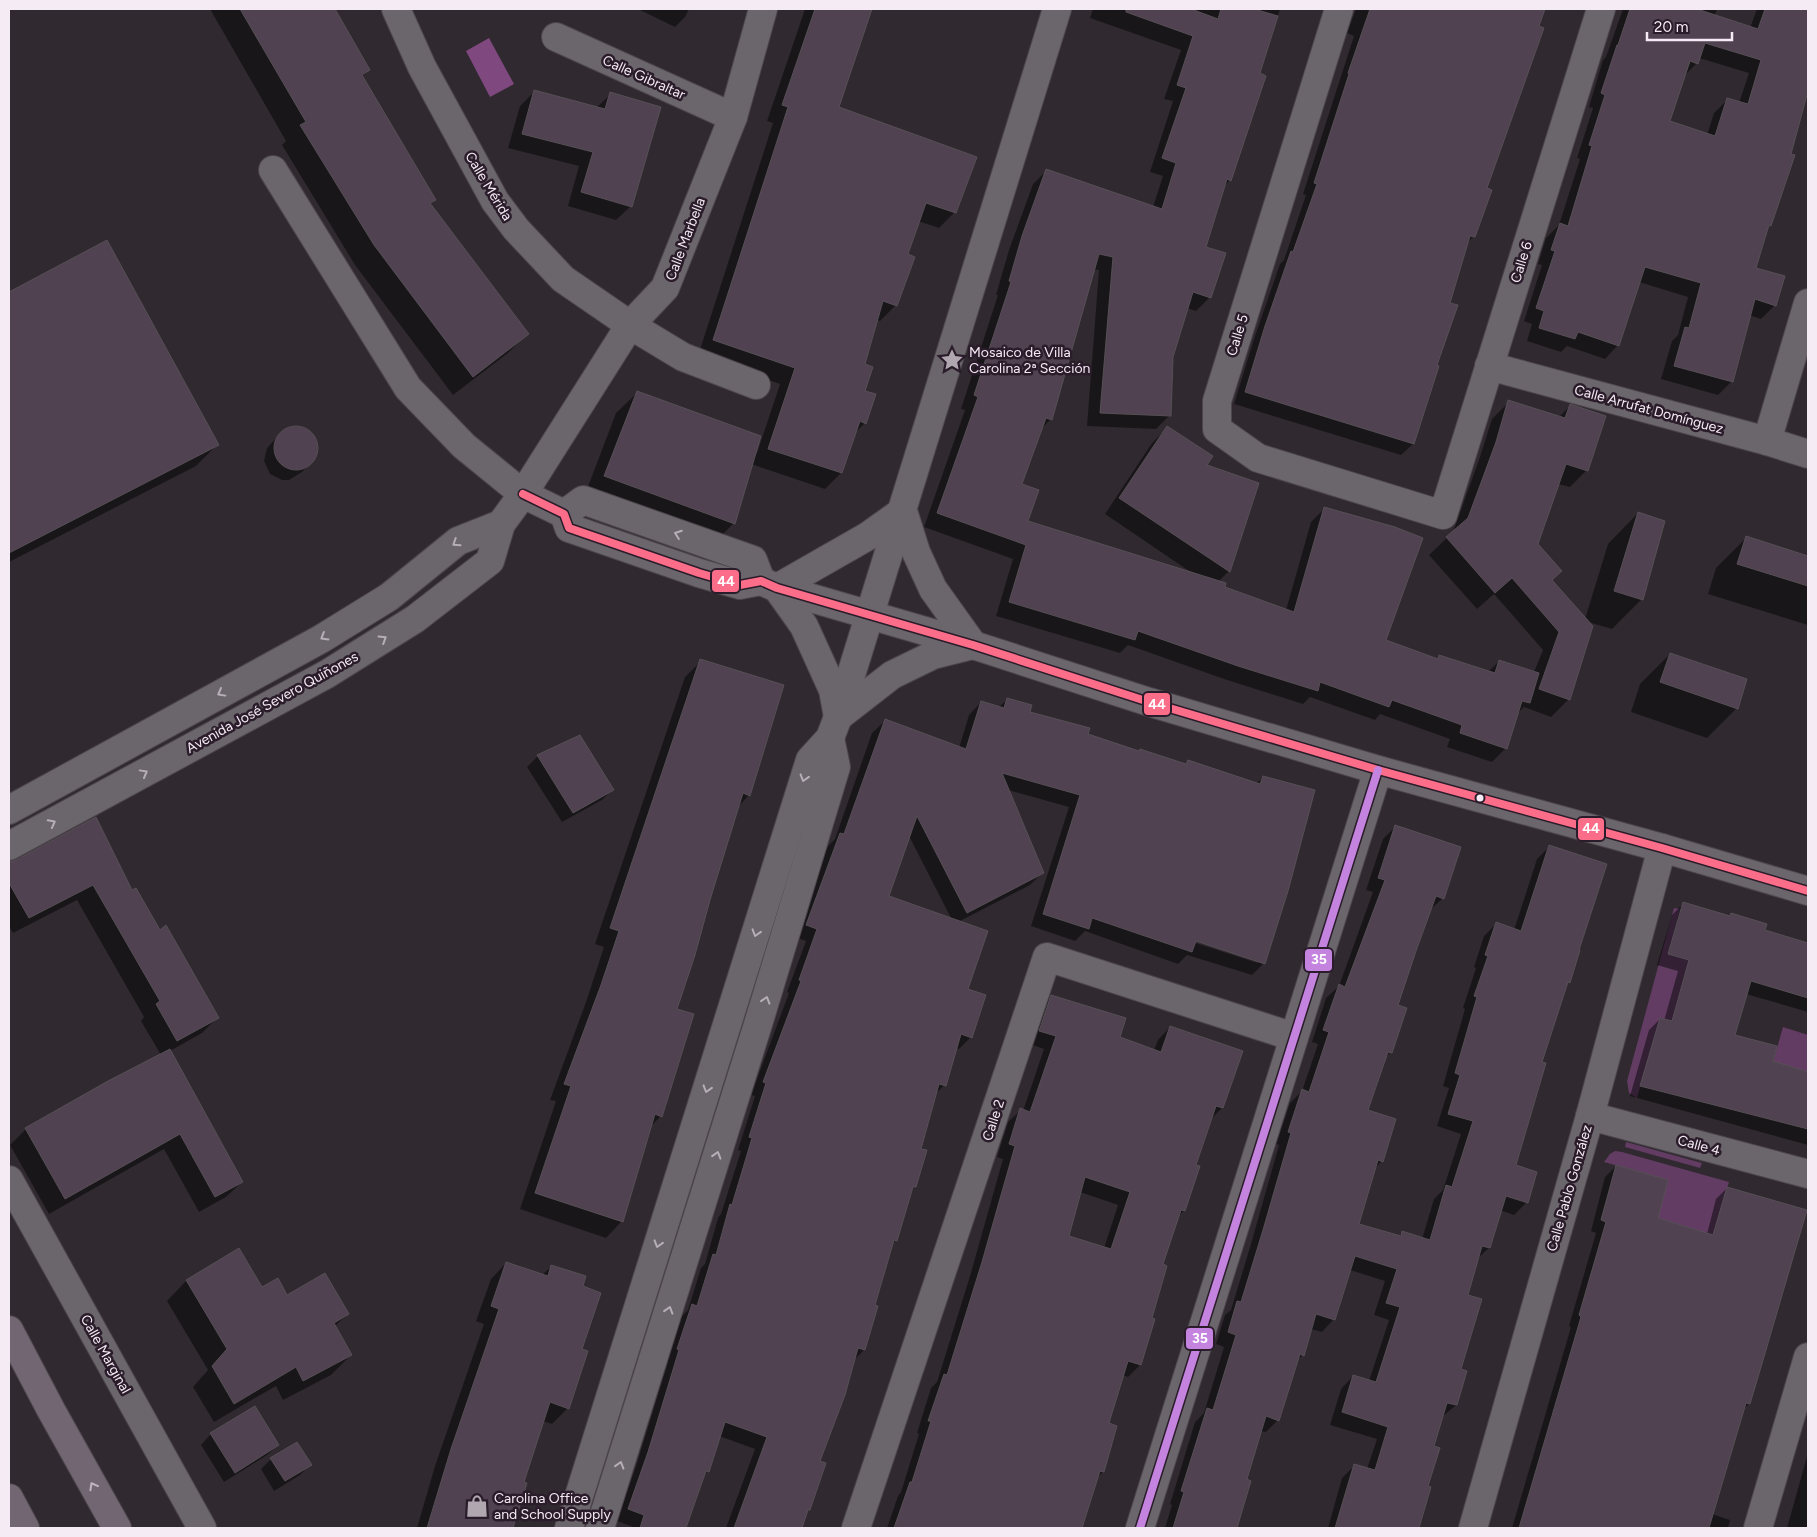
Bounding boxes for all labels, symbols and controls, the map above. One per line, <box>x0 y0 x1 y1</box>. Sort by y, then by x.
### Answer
scale bar <box>1647 10 1732 42</box>
text: 20 m <box>1654 18 1688 36</box>
street label: Calle Gibraltar <box>600 52 688 103</box>
street label: Calle Mérida <box>461 149 516 224</box>
street label: Calle Marbella <box>662 195 709 283</box>
street label: Calle 6 <box>1507 239 1536 285</box>
street label: Calle 5 <box>1223 312 1252 358</box>
place label: Mosaico de Villa Carolina 2ª Sección <box>969 344 1090 377</box>
place icon: Mosaico de Villa Carolina 2ª Sección <box>939 347 965 373</box>
street label: Calle Arrufat Domínguez <box>1573 381 1725 438</box>
one-way arrow <box>675 530 683 540</box>
one-way arrow <box>452 537 462 546</box>
line badge: 44 <box>711 569 740 593</box>
text: 44 <box>717 573 735 590</box>
one-way arrow <box>320 630 329 640</box>
one-way arrow <box>377 636 386 646</box>
street label: Avenida José Severo Quiñones <box>183 648 361 757</box>
one-way arrow <box>217 687 226 697</box>
line badge: 44 <box>1143 692 1171 716</box>
text: 44 <box>1148 696 1166 713</box>
one-way arrow <box>138 769 147 779</box>
one-way arrow <box>800 774 810 782</box>
unlabelled marker <box>1475 793 1485 803</box>
line badge: 44 <box>1577 817 1605 841</box>
one-way arrow <box>46 819 55 829</box>
text: 44 <box>1582 820 1600 837</box>
one-way arrow <box>751 929 761 937</box>
line badge: 35 <box>1304 948 1333 972</box>
text: 35 <box>1311 951 1327 968</box>
one-way arrow <box>760 996 770 1005</box>
one-way arrow <box>703 1084 713 1092</box>
street label: Calle 2 <box>979 1097 1008 1143</box>
street label: Calle Pablo González <box>1543 1123 1596 1253</box>
street label: Calle 4 <box>1676 1132 1722 1159</box>
one-way arrow <box>712 1151 722 1160</box>
one-way arrow <box>654 1239 664 1247</box>
one-way arrow <box>663 1306 673 1315</box>
street label: Calle Marginal <box>77 1312 134 1397</box>
line badge: 35 <box>1185 1327 1214 1350</box>
text: 35 <box>1192 1330 1208 1347</box>
one-way arrow <box>614 1461 624 1470</box>
one-way arrow <box>90 1482 100 1491</box>
place label: Carolina Office and School Supply <box>494 1490 611 1523</box>
shop icon: Carolina Office and School Supply <box>464 1493 490 1519</box>

